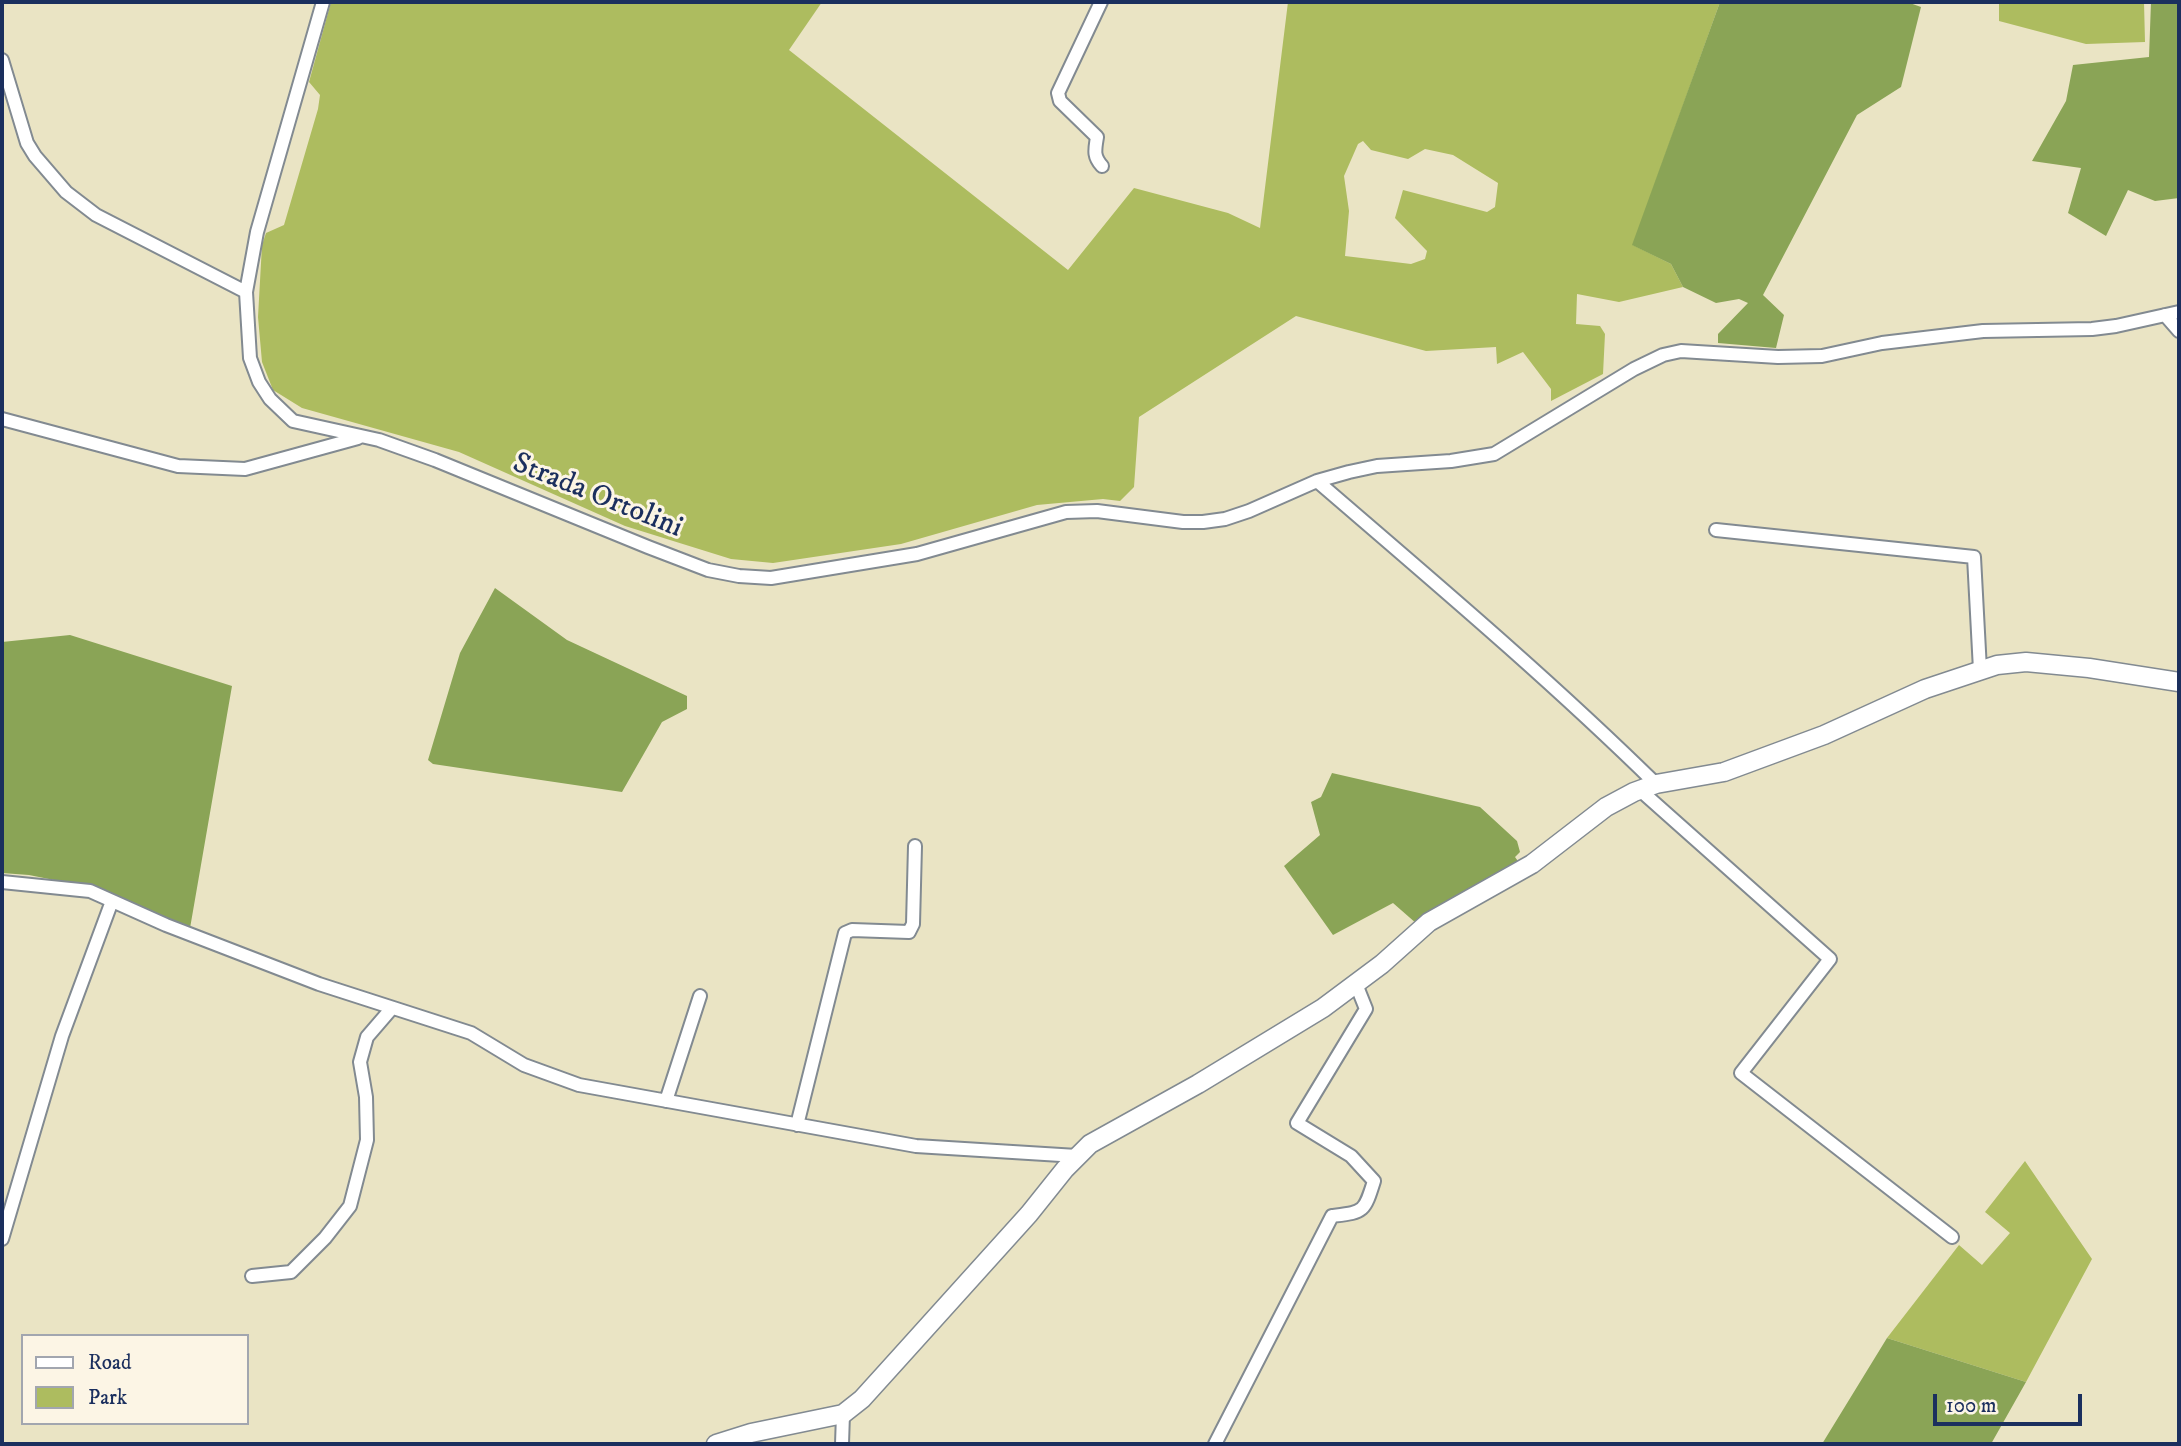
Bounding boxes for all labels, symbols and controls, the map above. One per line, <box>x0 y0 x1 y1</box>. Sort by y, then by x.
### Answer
street label: Strada Ortolini <box>507 447 687 547</box>
legend <box>21 1334 248 1425</box>
text: Road <box>88 1350 132 1376</box>
scale bar <box>1936 1380 2085 1424</box>
text: Park <box>88 1385 127 1411</box>
text: 100 m <box>1946 1393 1997 1419</box>

